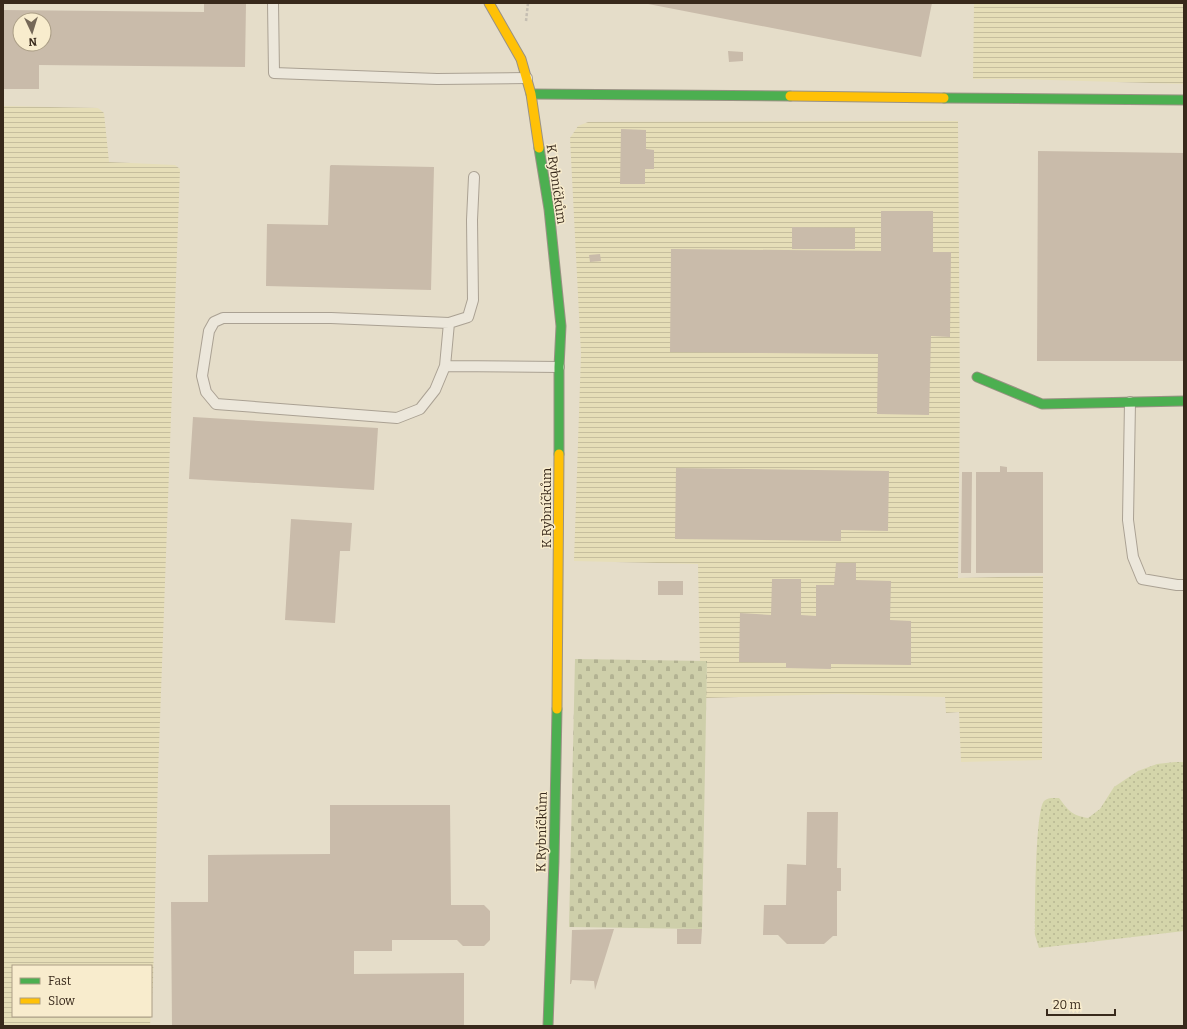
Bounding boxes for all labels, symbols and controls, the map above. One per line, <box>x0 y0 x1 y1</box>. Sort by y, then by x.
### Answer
north arrow <box>12 12 52 52</box>
text: N <box>27 35 37 48</box>
street label: K Rybníčkům <box>543 143 570 226</box>
street label: K Rybníčkům <box>539 467 554 548</box>
street label: K Rybníčkům <box>533 791 550 872</box>
legend <box>12 965 152 1017</box>
text: Fast <box>48 974 72 988</box>
scale bar <box>1047 991 1115 1017</box>
text: Slow <box>48 994 75 1008</box>
text: 20 m <box>1053 998 1082 1012</box>

